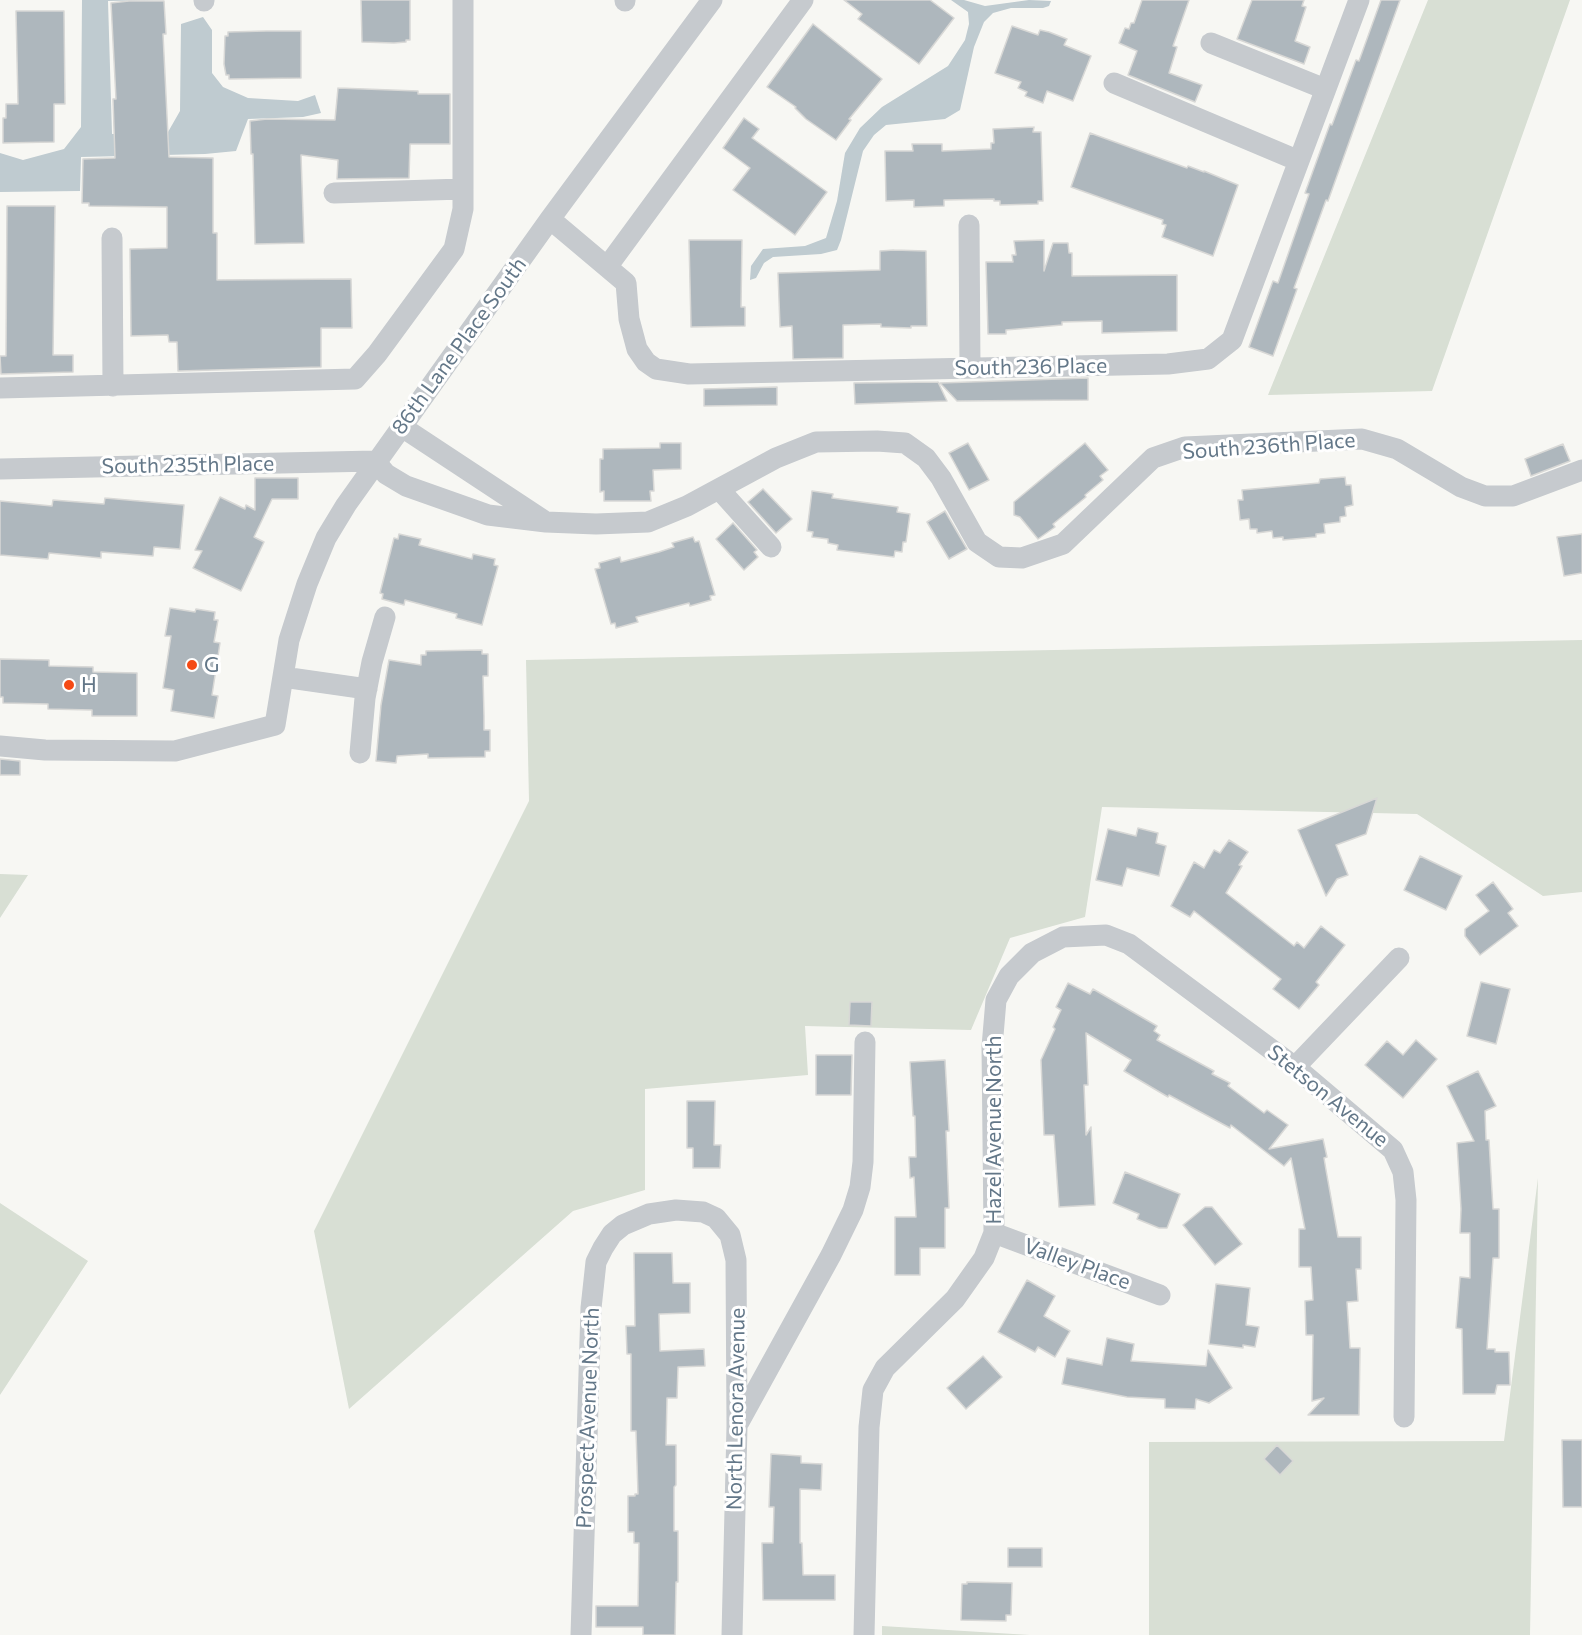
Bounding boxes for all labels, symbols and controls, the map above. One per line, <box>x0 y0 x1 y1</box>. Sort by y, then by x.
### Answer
street label: 86th Lane Place South <box>386 253 532 439</box>
street label: South 236 Place <box>954 353 1108 381</box>
street label: South 236th Place <box>1182 427 1356 465</box>
street label: South 235th Place <box>102 451 274 479</box>
place label: G <box>204 652 219 678</box>
marker: G <box>185 658 199 672</box>
place label: H <box>81 672 97 698</box>
marker: H <box>62 678 76 692</box>
street label: Hazel Avenue North <box>981 1035 1007 1225</box>
street label: Stetson Avenue <box>1262 1040 1394 1152</box>
street label: Valley Place <box>1020 1233 1134 1295</box>
street label: Prospect Avenue North <box>572 1307 604 1529</box>
street label: North Lenora Avenue <box>722 1308 750 1510</box>

